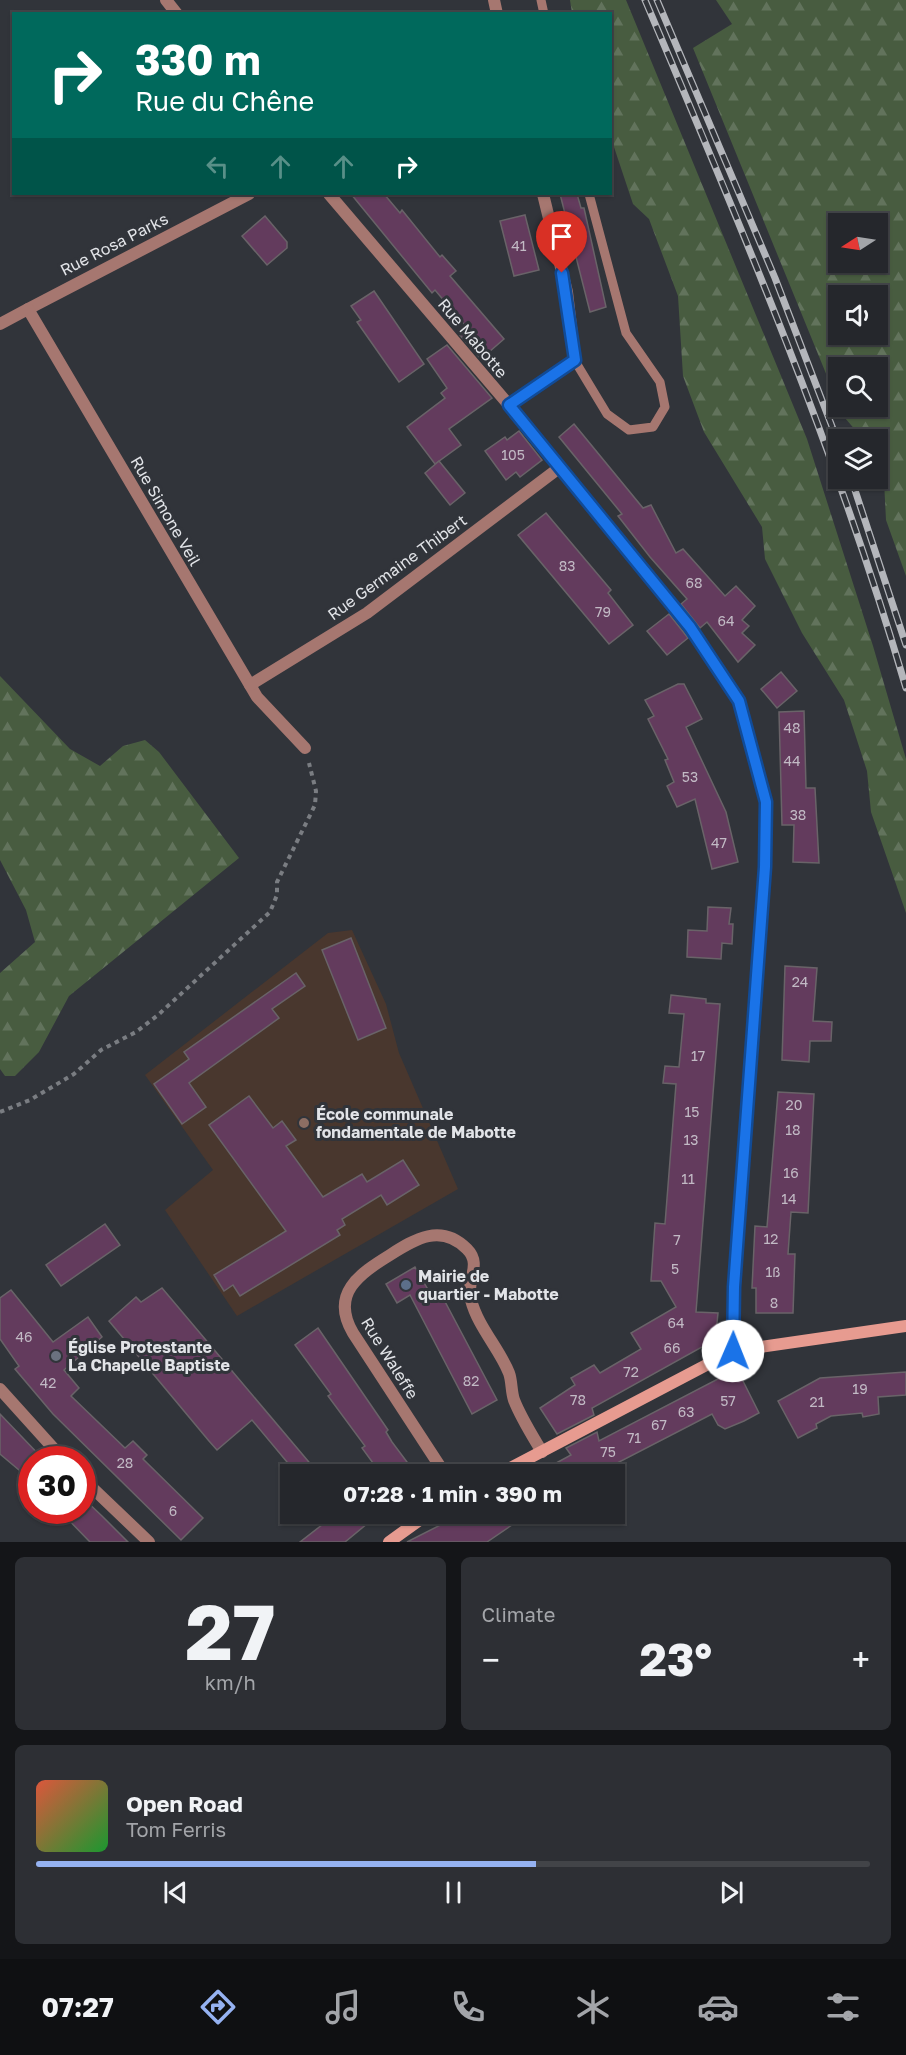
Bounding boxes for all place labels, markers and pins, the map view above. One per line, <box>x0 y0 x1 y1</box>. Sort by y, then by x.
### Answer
pin <box>536 211 587 273</box>
place label: École communale fondamentale de Mabotte <box>316 1104 516 1142</box>
marker: École communale fondamentale de Mabotte <box>297 1116 311 1130</box>
place label: Mairie de quartier - Mabotte <box>418 1266 559 1304</box>
marker: Mairie de quartier - Mabotte <box>399 1278 413 1292</box>
place label: Église Protestante La Chapelle Baptiste <box>68 1337 230 1375</box>
marker: Église Protestante La Chapelle Baptiste <box>49 1349 63 1363</box>

